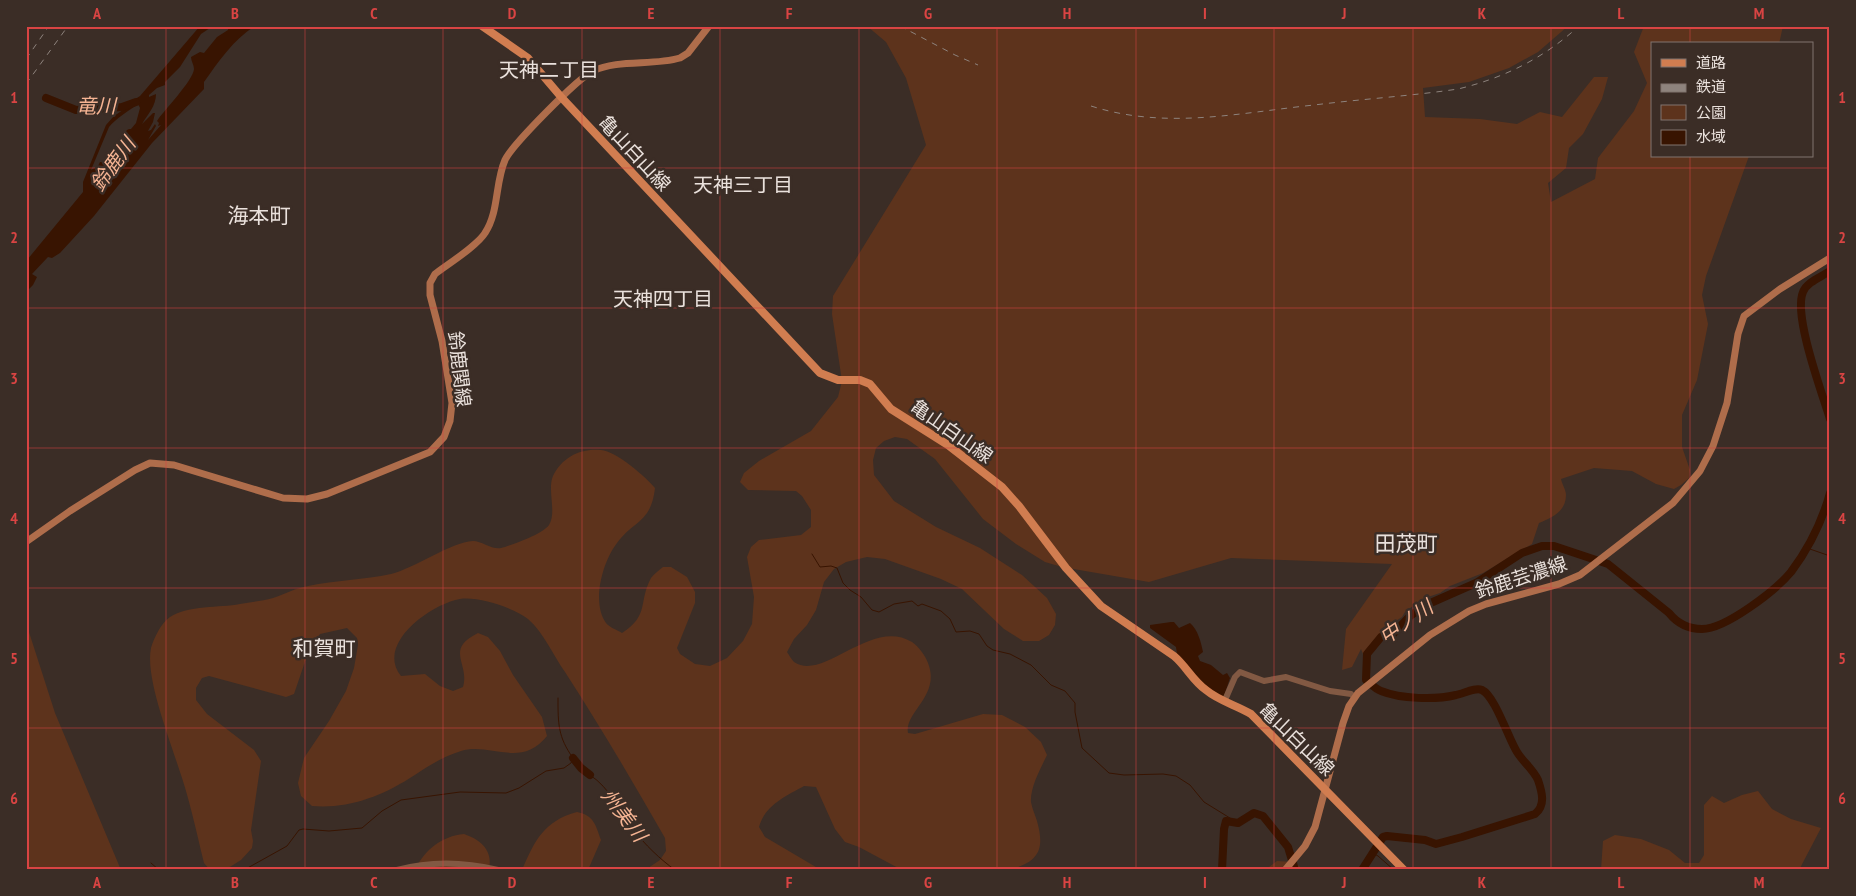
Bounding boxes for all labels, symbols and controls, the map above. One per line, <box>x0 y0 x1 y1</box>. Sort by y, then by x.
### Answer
text: A <box>92 3 102 23</box>
text: B <box>231 3 239 23</box>
text: C <box>370 3 378 23</box>
text: D <box>508 3 517 23</box>
text: E <box>648 3 655 23</box>
text: F <box>786 3 793 23</box>
text: G <box>924 3 932 23</box>
text: H <box>1063 3 1071 23</box>
text: I <box>1203 3 1207 23</box>
text: J <box>1341 3 1346 23</box>
text: K <box>1478 3 1487 23</box>
text: L <box>1618 3 1625 23</box>
text: M <box>1754 3 1764 23</box>
legend <box>1651 42 1814 158</box>
text: 道路 <box>1696 53 1726 72</box>
district label: 天神二丁目 <box>499 57 599 83</box>
text: 鉄道 <box>1696 77 1726 96</box>
text: 1 <box>10 87 18 107</box>
text: 1 <box>1838 87 1846 107</box>
water label: 竜川 <box>76 93 118 119</box>
text: 公園 <box>1696 103 1726 122</box>
street label: 亀山白山線 <box>594 110 676 196</box>
text: 水域 <box>1696 127 1726 146</box>
water label: 鈴鹿川 <box>85 130 142 196</box>
district label: 天神三丁目 <box>693 172 793 198</box>
district label: 海本町 <box>228 202 291 229</box>
text: 2 <box>10 227 18 247</box>
text: 2 <box>1838 227 1846 247</box>
district label: 天神四丁目 <box>613 286 713 312</box>
street label: 鈴鹿関線 <box>443 330 477 408</box>
text: 3 <box>10 368 18 388</box>
text: 3 <box>1838 368 1846 388</box>
street label: 亀山白山線 <box>906 394 998 468</box>
text: 4 <box>10 508 18 528</box>
text: 4 <box>1838 508 1846 528</box>
district label: 田茂町 <box>1375 530 1438 557</box>
street label: 鈴鹿芸濃線 <box>1472 551 1570 603</box>
water label: 中ノ川 <box>1374 593 1440 650</box>
district label: 和賀町 <box>293 635 356 662</box>
text: 5 <box>10 648 18 668</box>
text: 5 <box>1838 648 1846 668</box>
street label: 亀山白山線 <box>1254 697 1340 781</box>
water label: 州美川 <box>596 783 654 848</box>
text: 6 <box>10 788 18 808</box>
text: 6 <box>1838 788 1846 808</box>
text: A <box>92 872 102 892</box>
text: B <box>231 872 239 892</box>
text: C <box>370 872 378 892</box>
text: D <box>508 872 517 892</box>
text: E <box>648 872 655 892</box>
text: F <box>786 872 793 892</box>
text: G <box>924 872 932 892</box>
text: H <box>1063 872 1071 892</box>
text: I <box>1203 872 1207 892</box>
text: J <box>1341 872 1346 892</box>
text: K <box>1478 872 1487 892</box>
text: L <box>1618 872 1625 892</box>
text: M <box>1754 872 1764 892</box>

